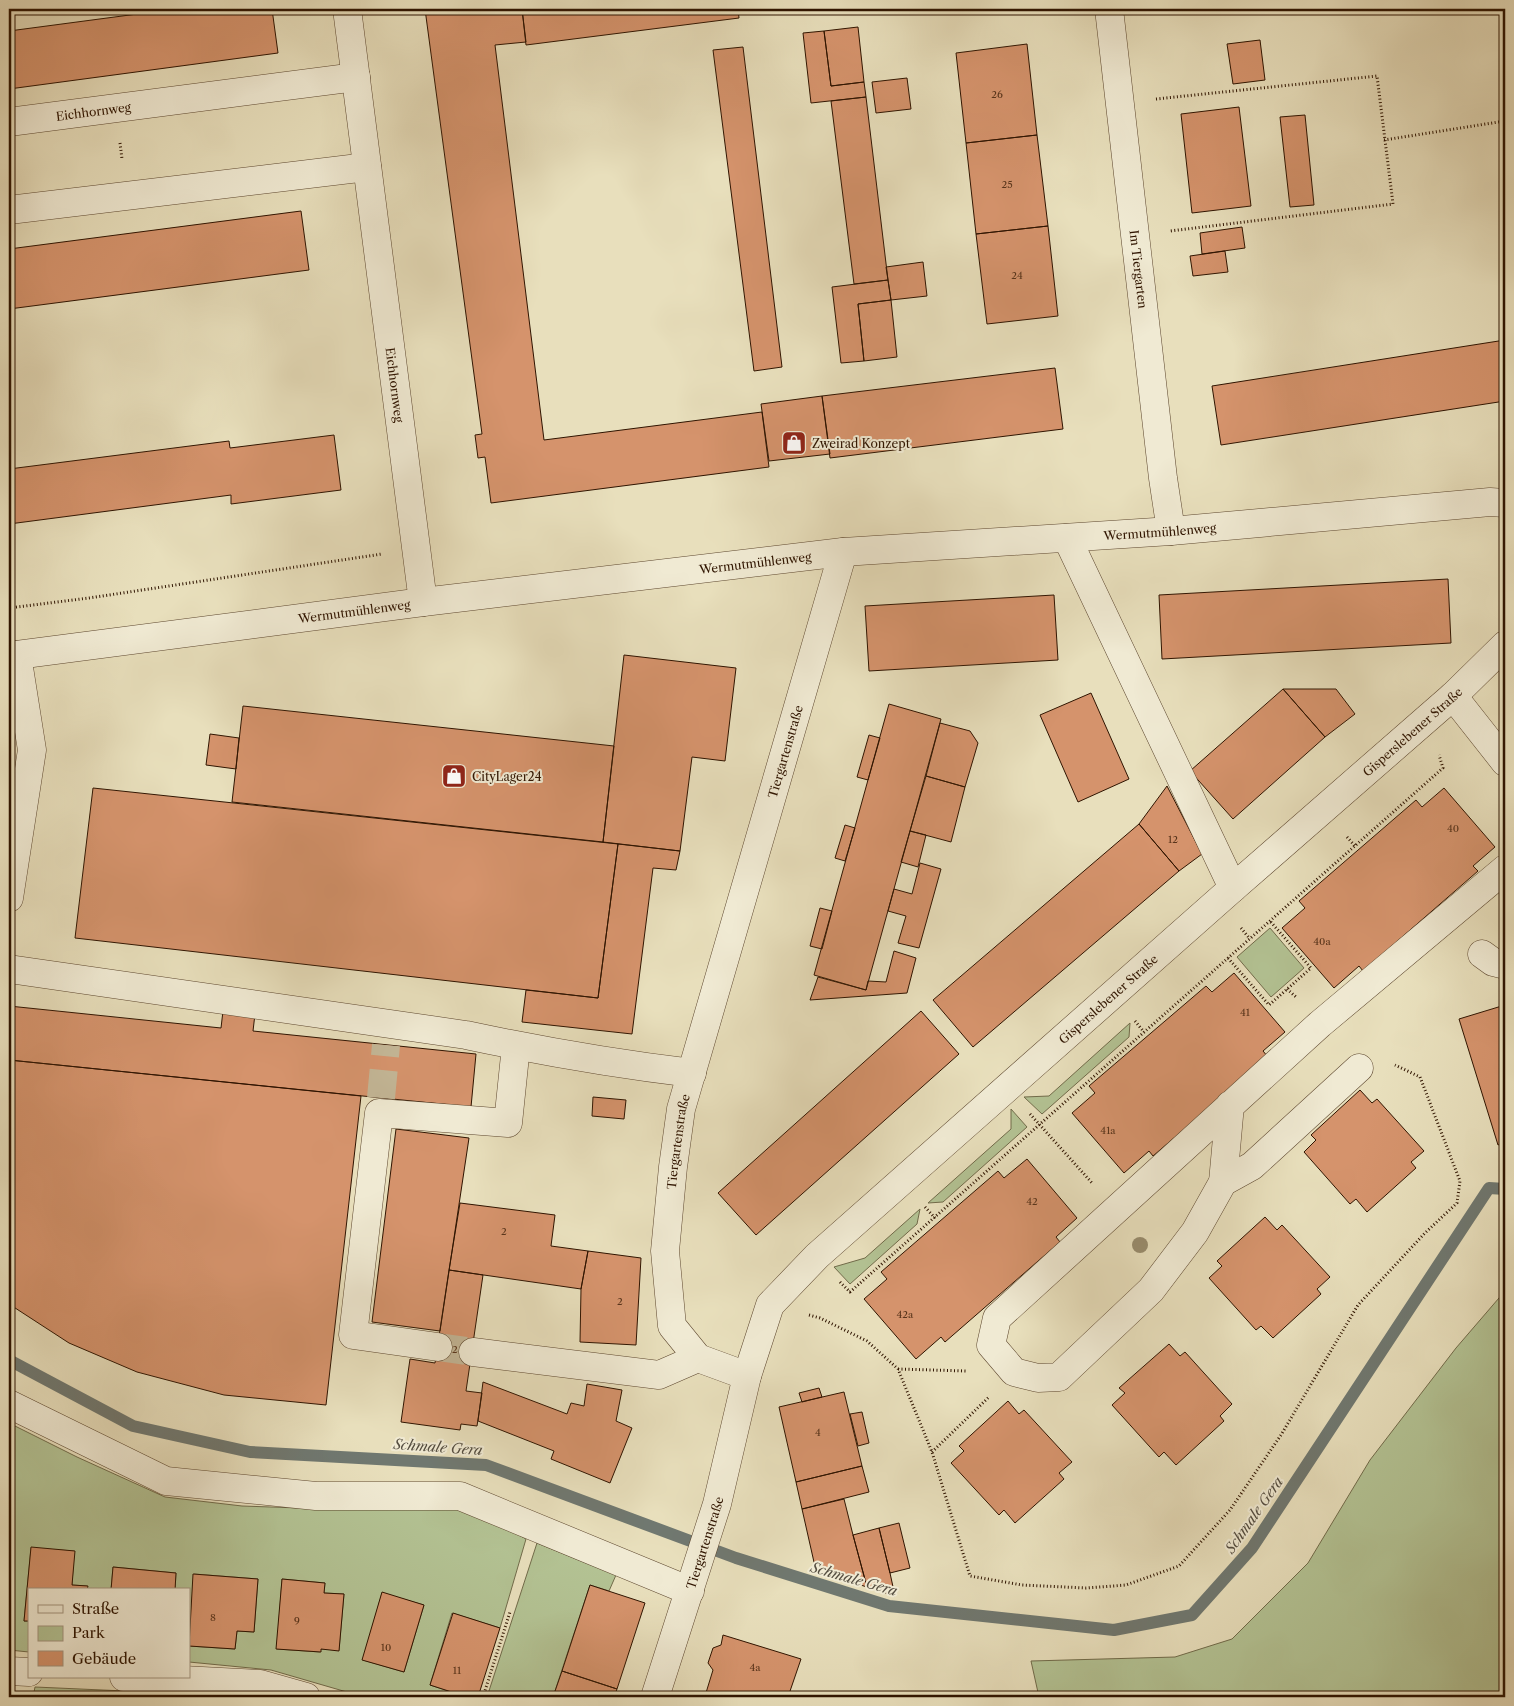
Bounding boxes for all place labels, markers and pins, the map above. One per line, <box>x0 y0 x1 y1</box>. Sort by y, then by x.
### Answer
shop icon: Zweirad Konzept <box>781 430 807 456</box>
place label: Zweirad Konzept <box>812 436 911 451</box>
shop icon: CityLager24 <box>441 763 467 789</box>
place label: CityLager24 <box>472 769 542 784</box>

